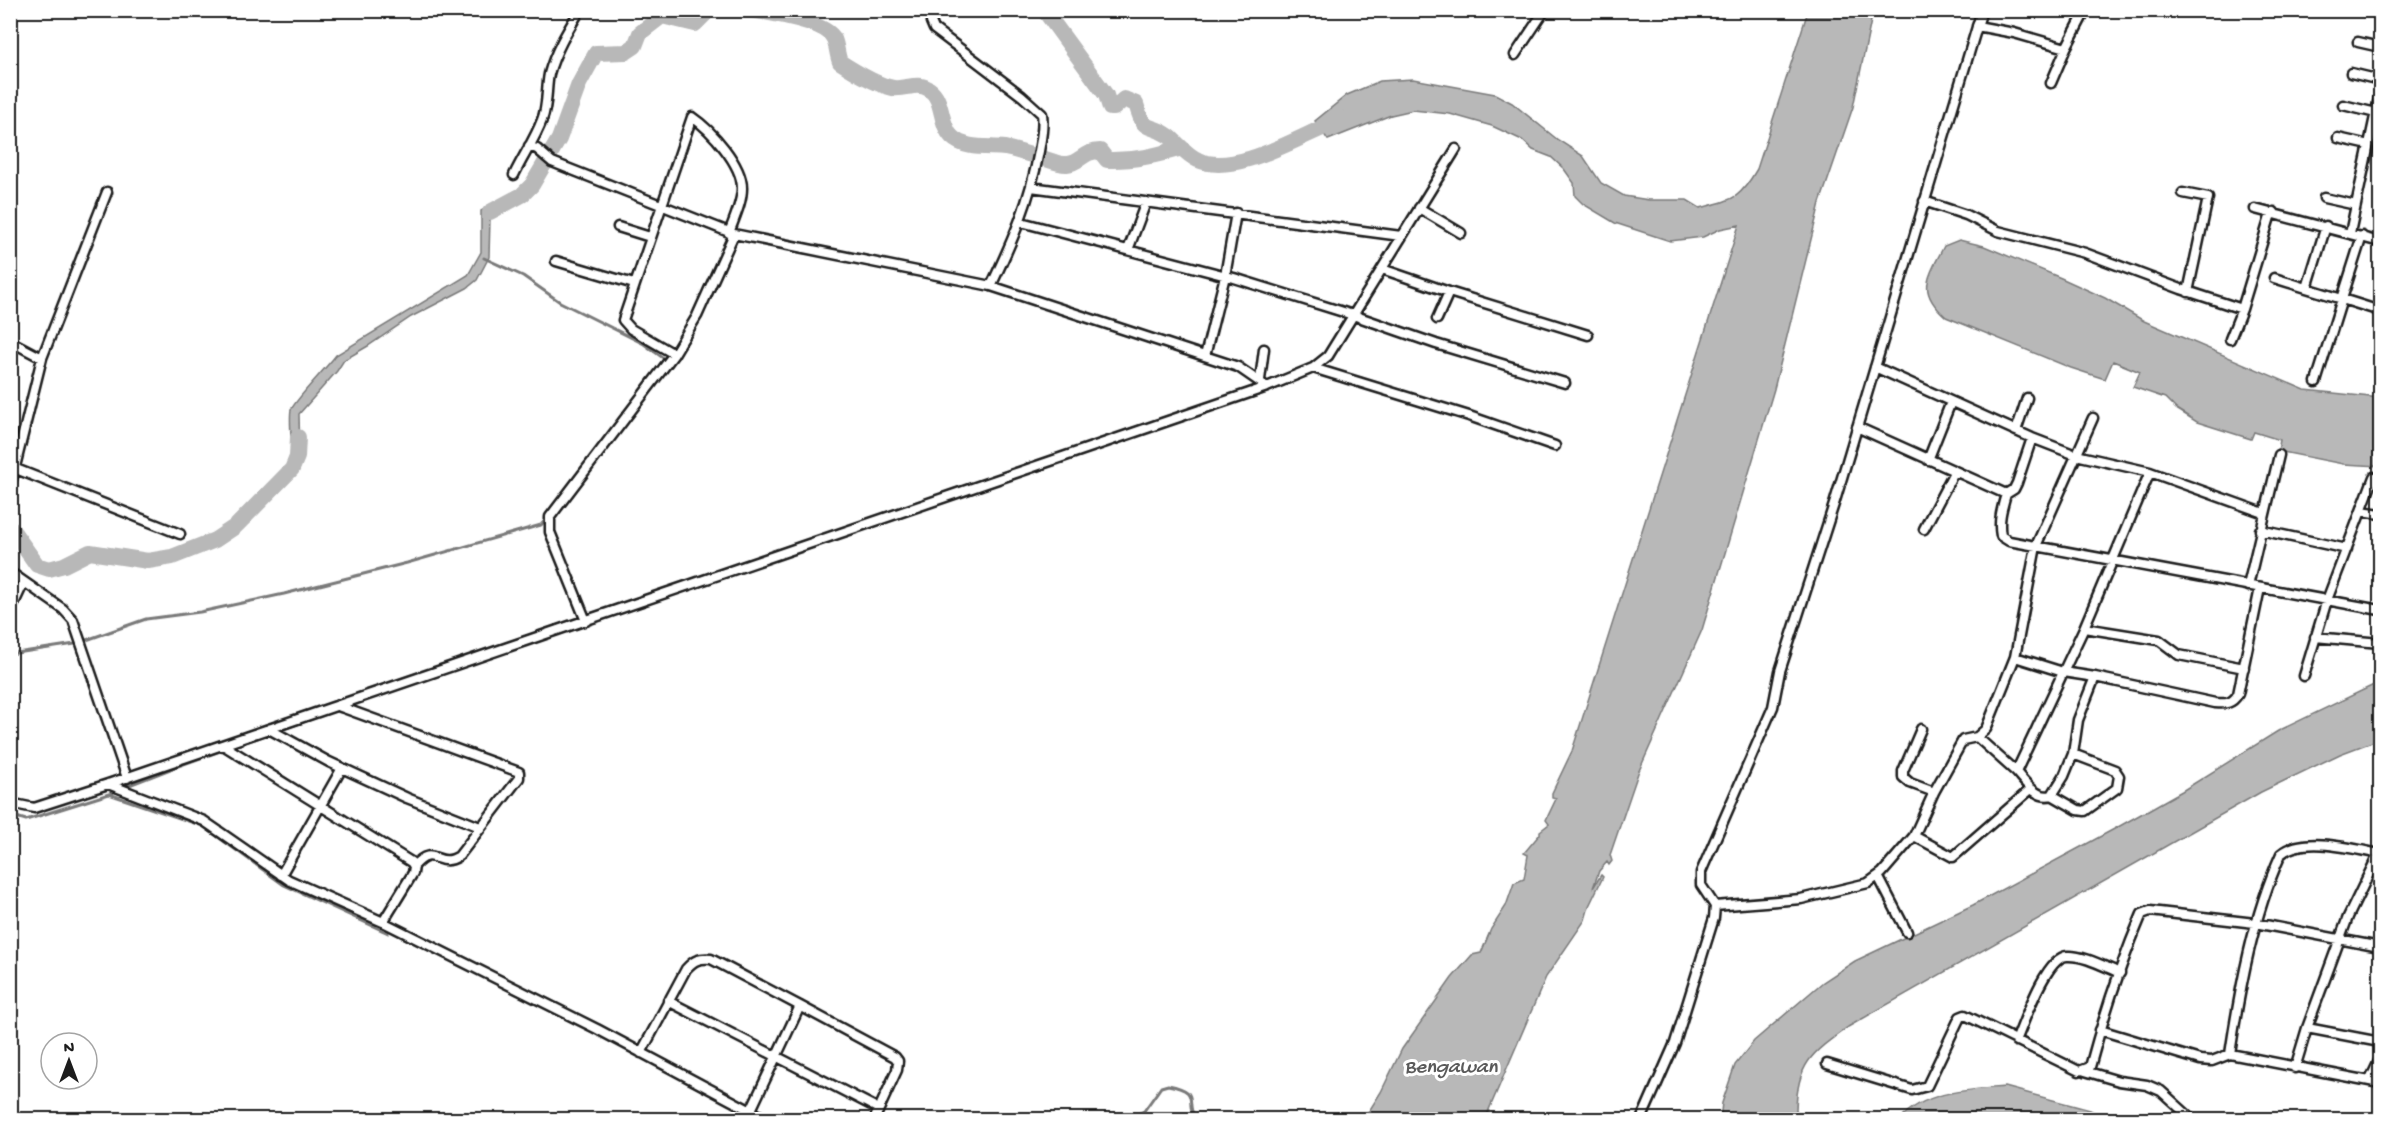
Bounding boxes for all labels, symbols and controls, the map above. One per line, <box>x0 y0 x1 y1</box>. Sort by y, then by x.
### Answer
north arrow <box>39 1031 99 1091</box>
text: N <box>64 1040 75 1059</box>
water label: Bengawan <box>1404 1056 1499 1081</box>

